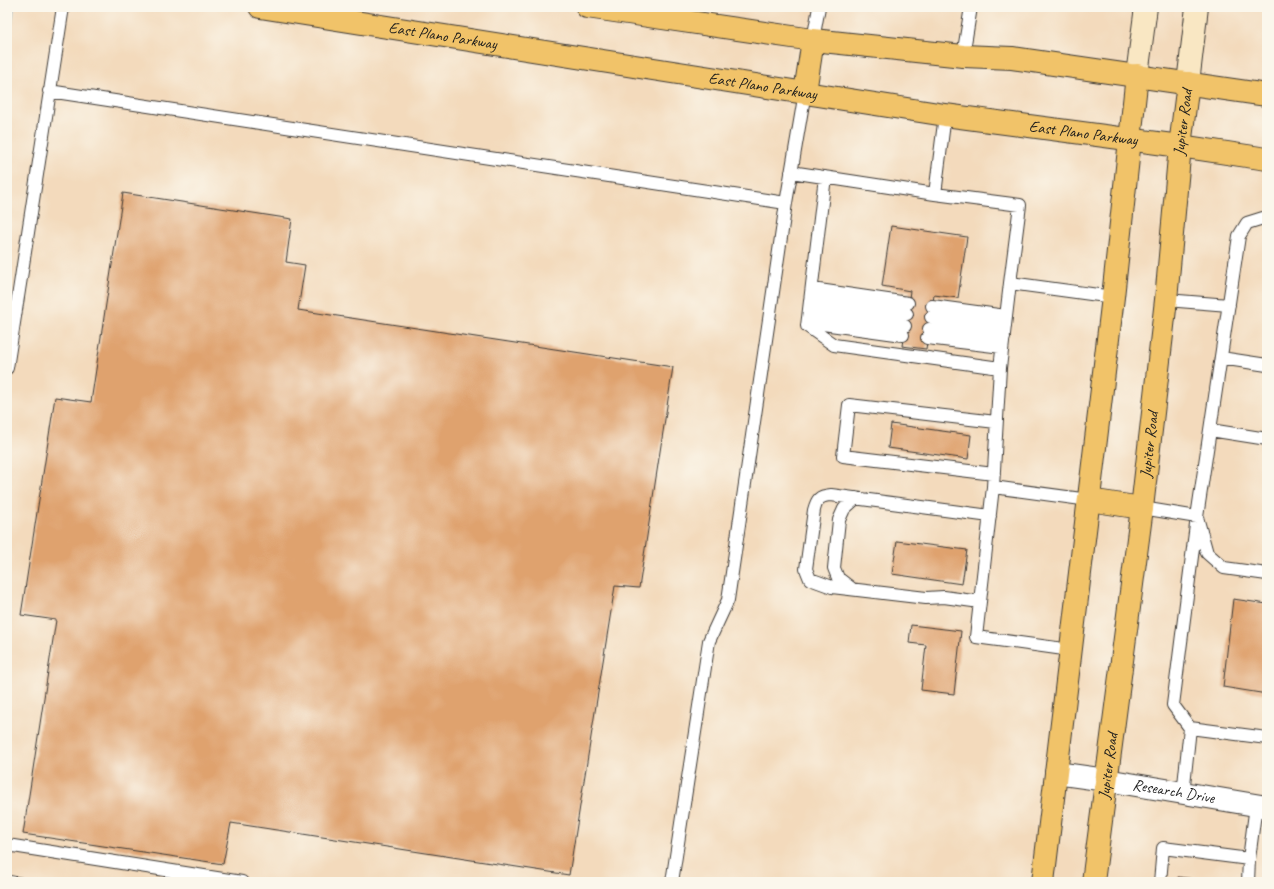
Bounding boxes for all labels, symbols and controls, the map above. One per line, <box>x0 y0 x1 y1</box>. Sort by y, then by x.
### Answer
street label: East Plano Parkway <box>387 17 500 54</box>
street label: East Plano Parkway <box>707 68 820 105</box>
street label: Jupiter Road <box>1169 85 1197 157</box>
street label: East Plano Parkway <box>1028 116 1140 150</box>
street label: Jupiter Road <box>1135 408 1163 480</box>
street label: Jupiter Road <box>1094 729 1123 801</box>
street label: Research Drive <box>1131 775 1218 808</box>

